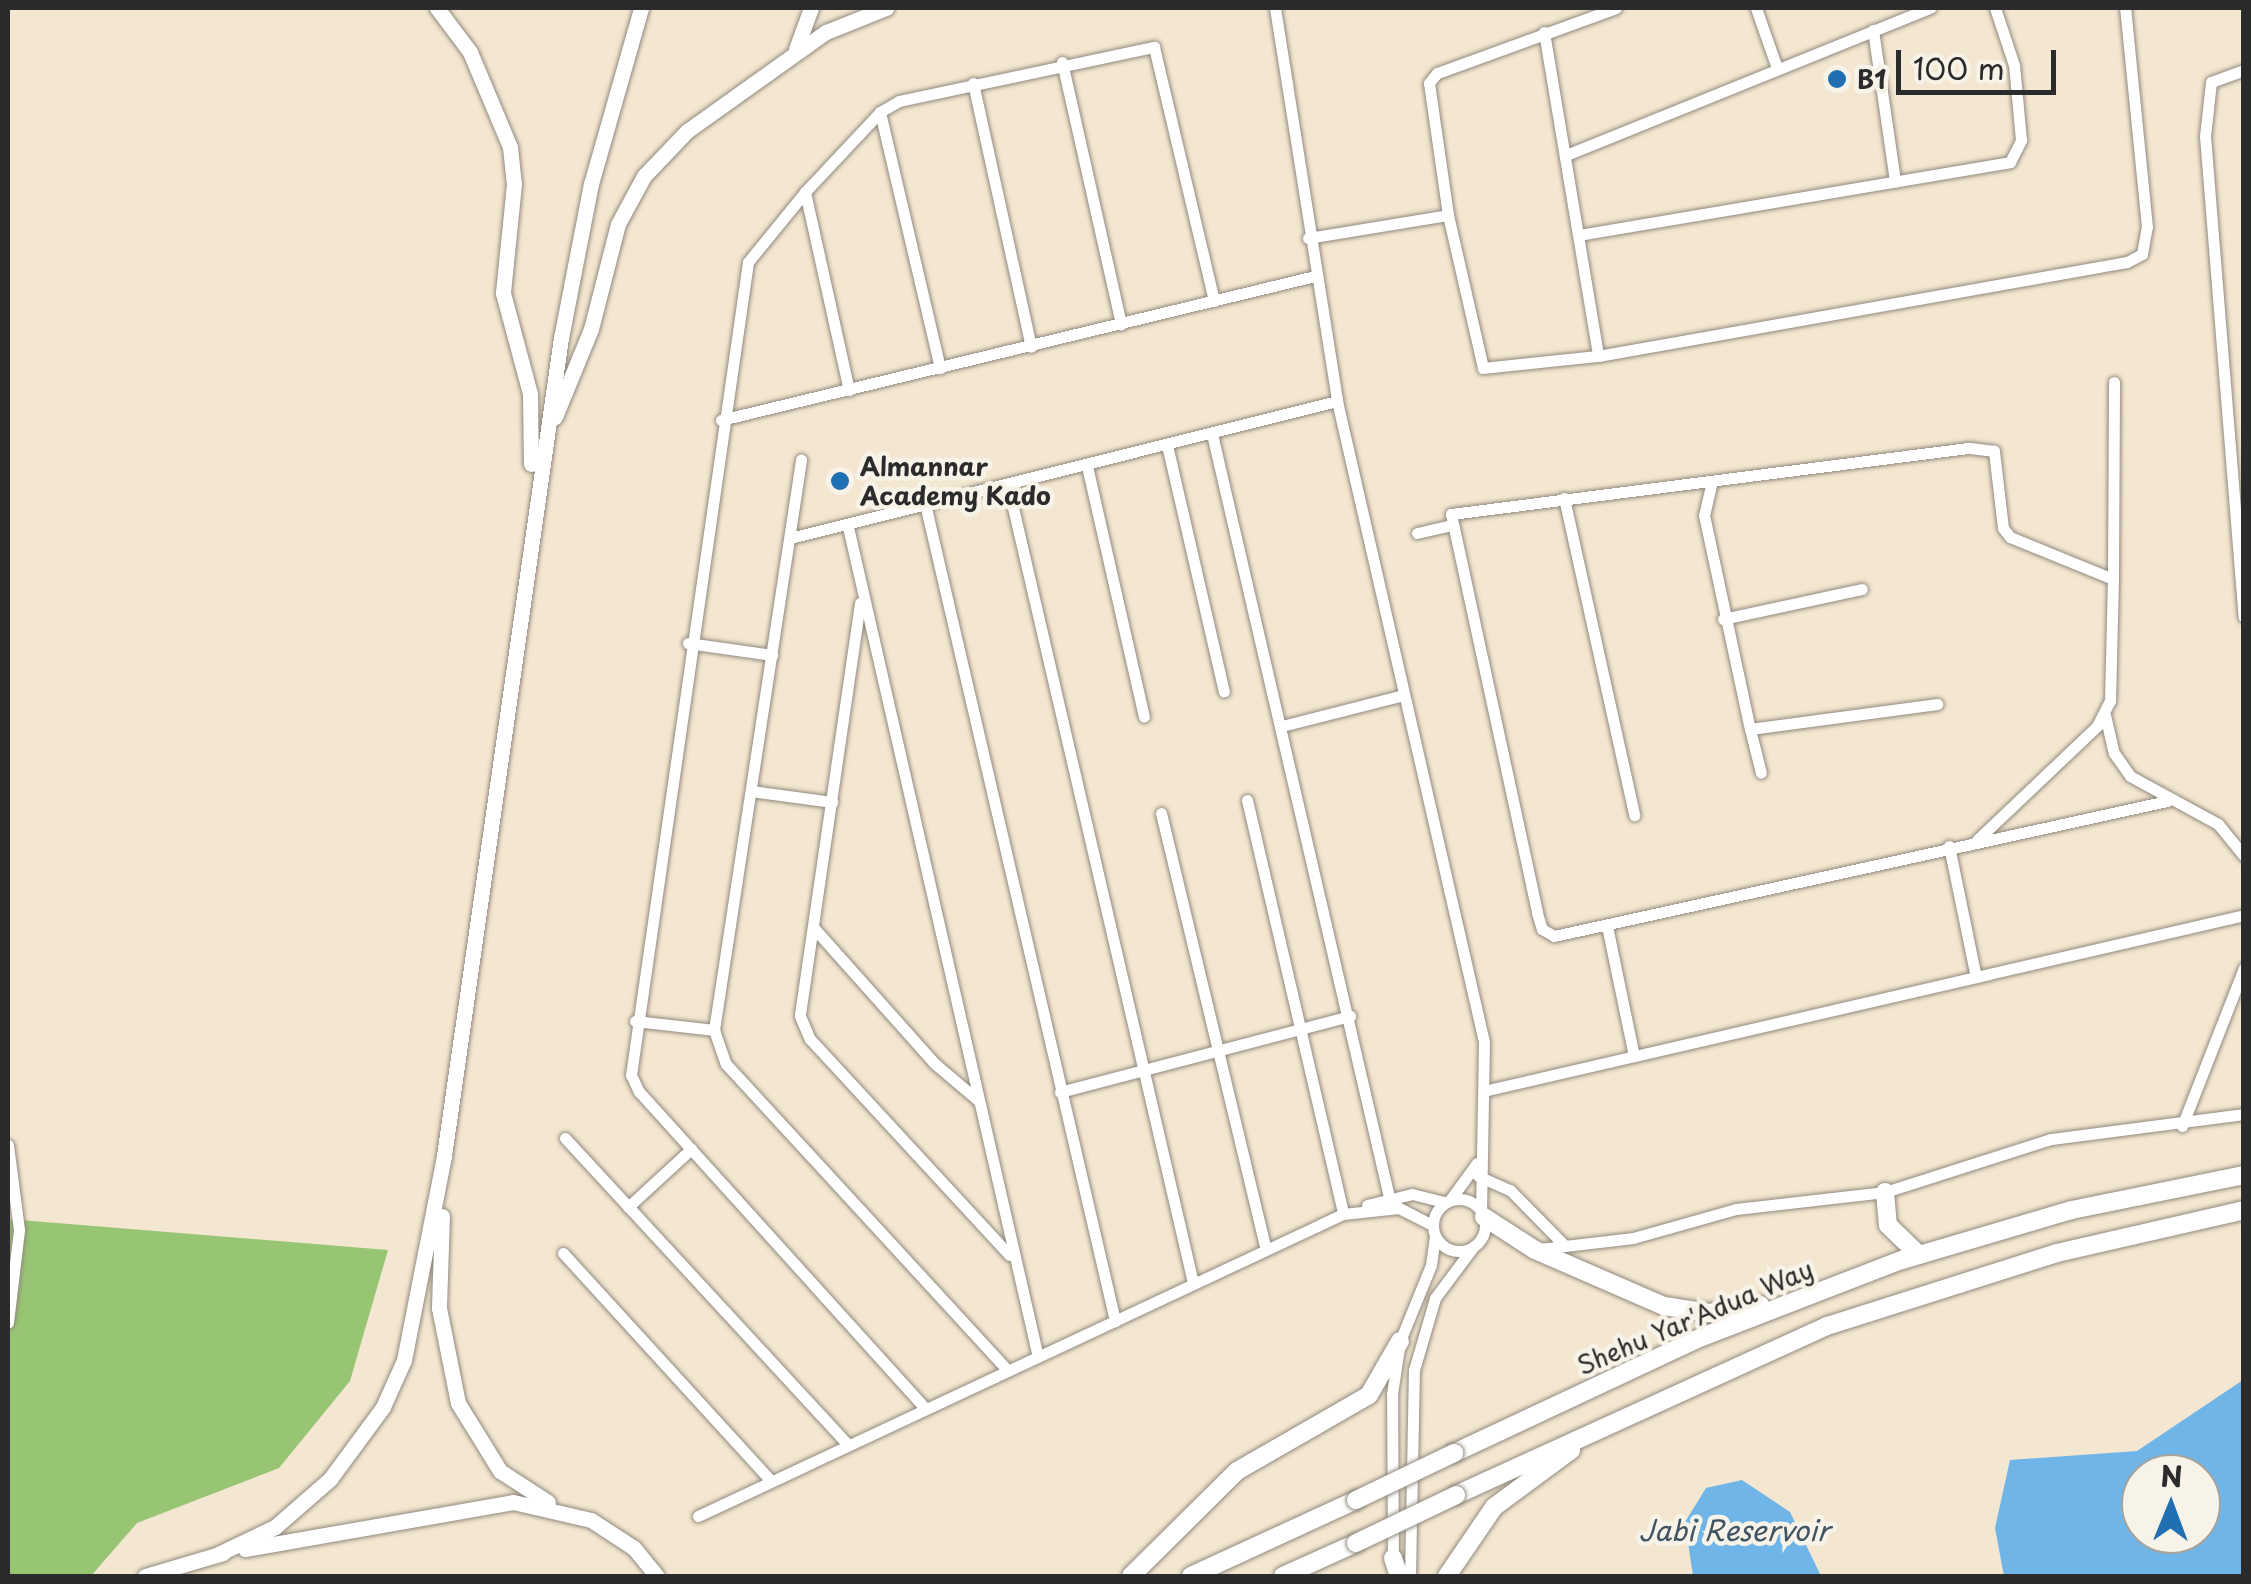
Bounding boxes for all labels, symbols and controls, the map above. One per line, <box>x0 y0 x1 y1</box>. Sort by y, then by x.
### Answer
scale bar <box>1901 30 2061 92</box>
text: 100 m <box>1913 45 2005 90</box>
place label: B1 <box>1857 64 1886 94</box>
marker: B1 <box>1826 68 1848 90</box>
place label: Almannar Academy Kado <box>860 452 1051 511</box>
marker: Almannar Academy Kado <box>829 470 851 492</box>
street label: Shehu Yar'Adua Way <box>1572 1254 1818 1380</box>
north arrow <box>2121 1454 2221 1554</box>
text: N <box>2160 1454 2183 1497</box>
water label: Jabi Reservoir <box>1639 1513 1829 1547</box>

